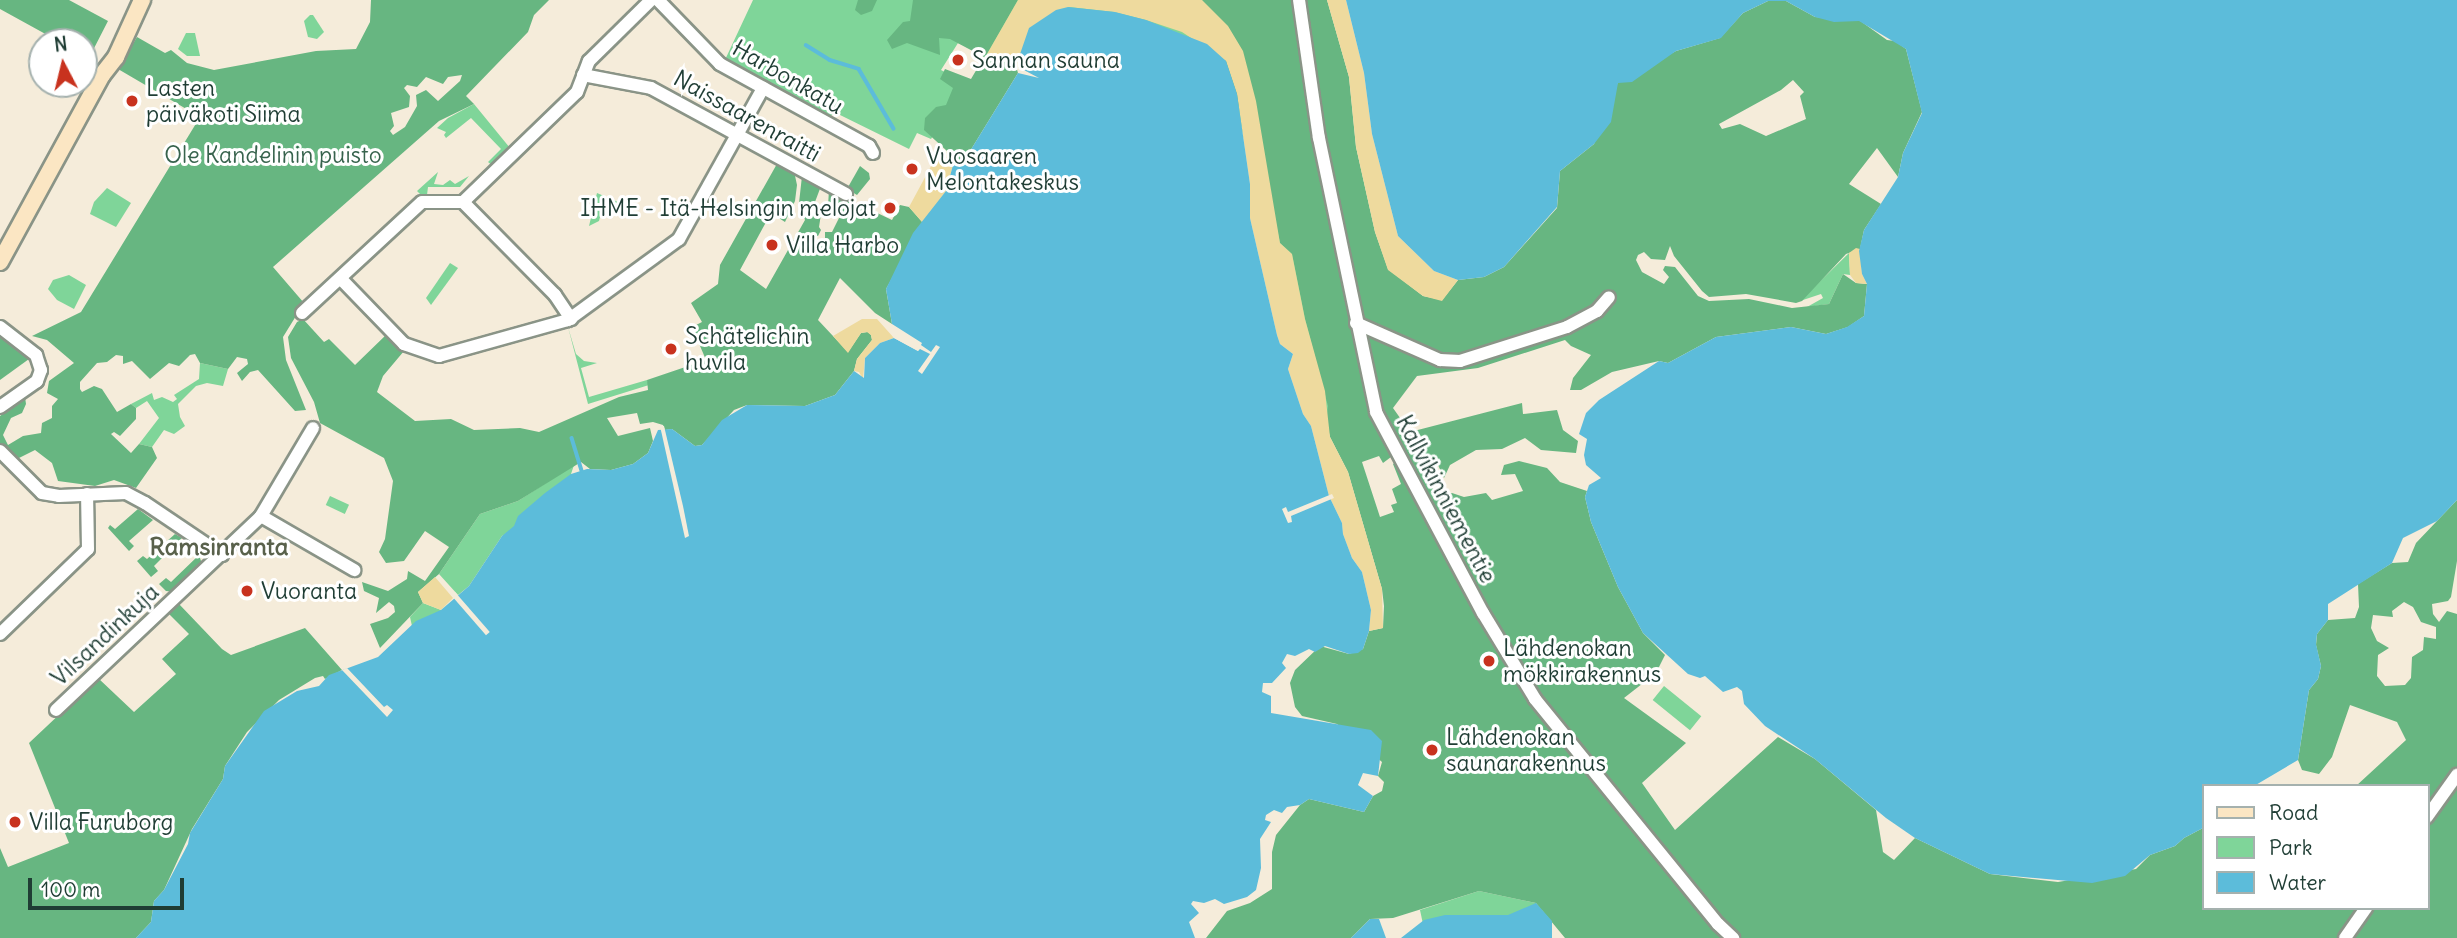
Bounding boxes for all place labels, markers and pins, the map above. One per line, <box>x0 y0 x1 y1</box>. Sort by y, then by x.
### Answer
place label: Sannan sauna <box>972 46 1120 74</box>
marker: Sannan sauna <box>950 52 966 68</box>
place label: Lasten päiväkoti Siima <box>146 74 301 128</box>
marker: Lasten päiväkoti Siima <box>124 93 140 109</box>
place label: Vuosaaren Melontakeskus <box>926 142 1079 196</box>
marker: Vuosaaren Melontakeskus <box>904 161 920 177</box>
place label: IHME - Itä-Helsingin melojat <box>580 194 876 222</box>
marker: IHME - Itä-Helsingin melojat <box>882 200 898 216</box>
place label: Villa Harbo <box>786 231 899 259</box>
marker: Villa Harbo <box>764 237 780 253</box>
place label: Schätelichin huvila <box>685 322 810 376</box>
marker: Schätelichin huvila <box>663 341 679 357</box>
place label: Vuoranta <box>261 577 357 605</box>
marker: Vuoranta <box>239 583 255 599</box>
place label: Lähdenokan mökkirakennus <box>1503 634 1661 688</box>
marker: Lähdenokan mökkirakennus <box>1481 653 1497 669</box>
place label: Lähdenokan saunarakennus <box>1446 723 1606 777</box>
marker: Lähdenokan saunarakennus <box>1424 742 1440 758</box>
place label: Villa Furuborg <box>29 808 173 836</box>
marker: Villa Furuborg <box>7 814 23 830</box>

